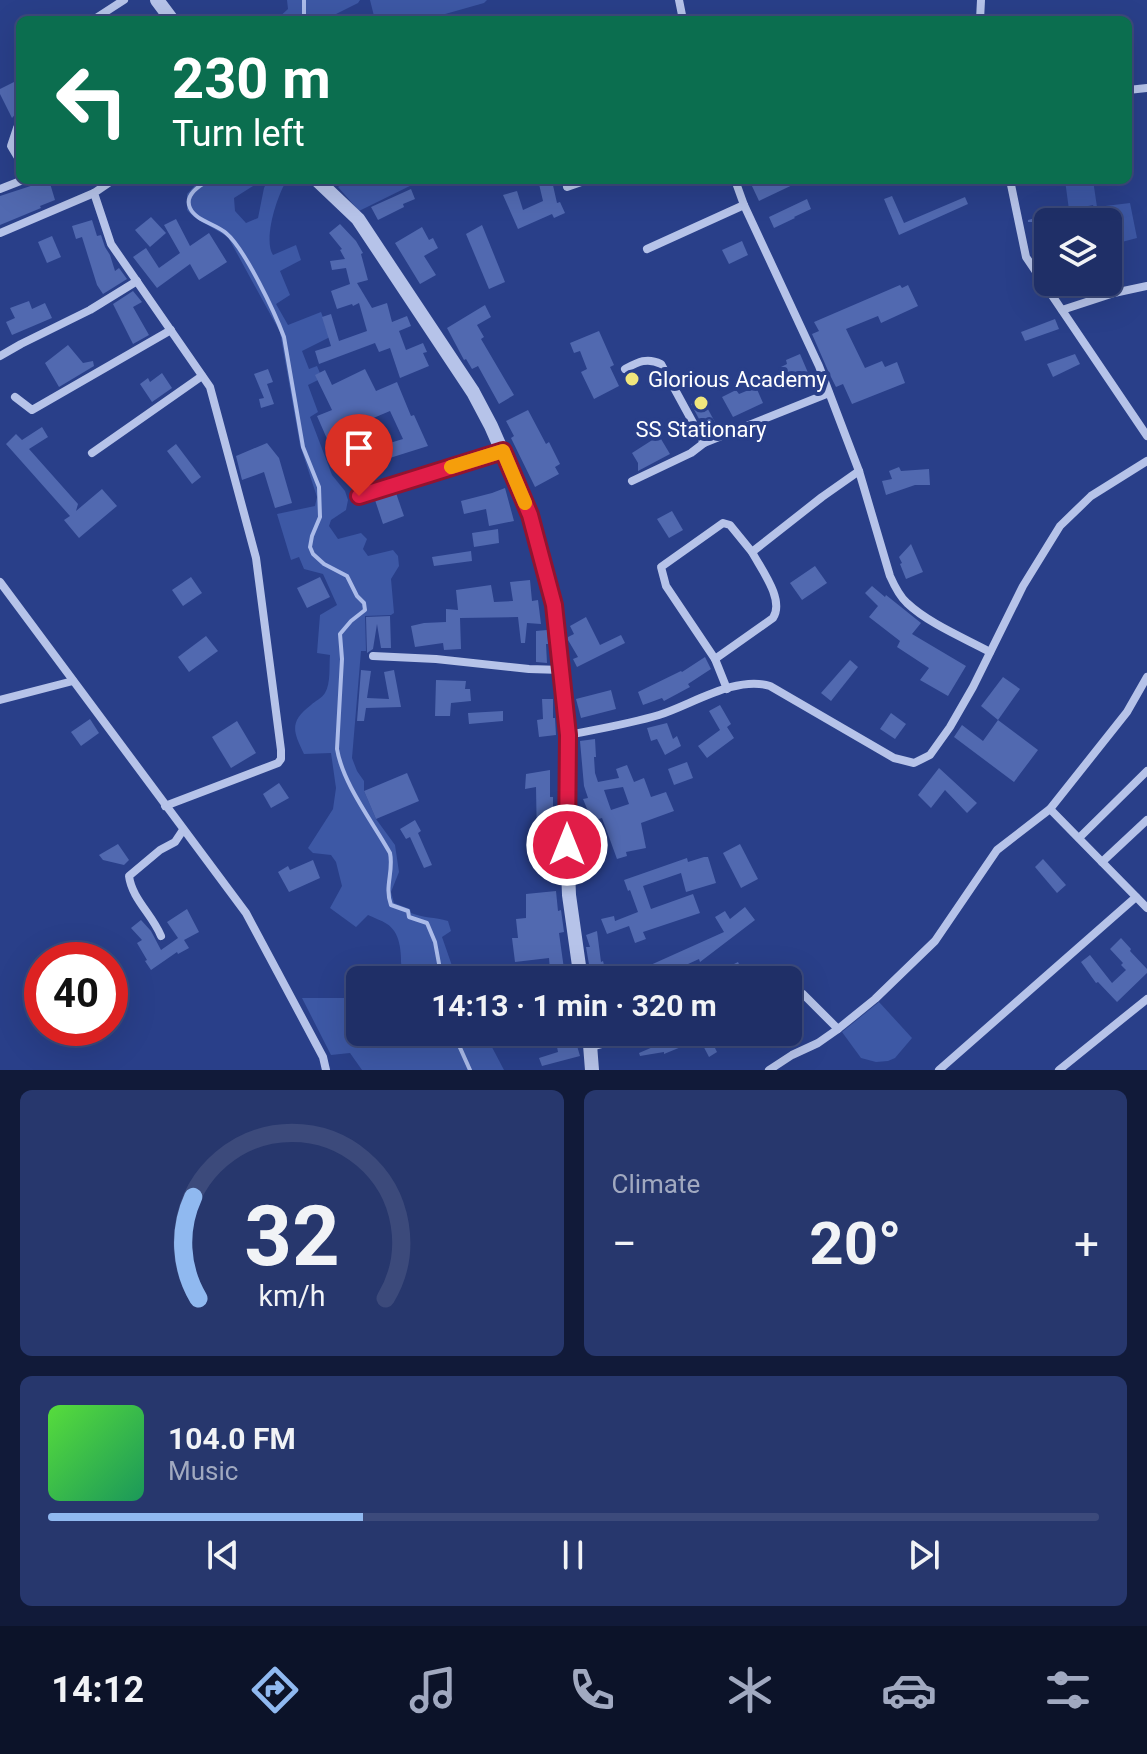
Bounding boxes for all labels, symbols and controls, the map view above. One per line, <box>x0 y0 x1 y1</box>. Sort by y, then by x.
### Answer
text: 230 m <box>172 46 331 112</box>
icon: left <box>40 48 144 152</box>
text: Turn left <box>172 113 305 155</box>
map controls <box>1034 208 1122 296</box>
button: layers <box>1034 208 1122 296</box>
place label: Glorious Academy <box>648 367 827 392</box>
marker: Glorious Academy <box>623 370 641 388</box>
marker: SS Stationary <box>692 394 710 412</box>
pin <box>325 414 393 496</box>
place label: SS Stationary <box>635 417 767 442</box>
icon: arrive <box>337 426 381 470</box>
position arrow <box>525 803 609 887</box>
speed limit sign: 40 <box>24 942 128 1046</box>
text: 14:13 · 1 min · 320 m <box>431 988 717 1023</box>
text: Climate <box>612 1169 700 1199</box>
text: 32 <box>244 1188 339 1285</box>
text: 20° <box>809 1208 901 1279</box>
text: − <box>612 1218 637 1270</box>
text: + <box>1074 1218 1099 1270</box>
text: km/h <box>258 1279 325 1313</box>
text: 104.0 FM <box>168 1421 296 1456</box>
text: Music <box>168 1456 238 1486</box>
icon: previous <box>201 1533 245 1577</box>
icon: pause <box>551 1533 595 1577</box>
icon: next <box>902 1533 946 1577</box>
icon: directions <box>247 1662 303 1718</box>
icon: music <box>405 1662 461 1718</box>
icon: phone <box>564 1662 620 1718</box>
icon: climate <box>722 1662 778 1718</box>
icon: car <box>881 1662 937 1718</box>
icon: filters <box>1040 1662 1096 1718</box>
text: 14:12 <box>51 1669 144 1711</box>

